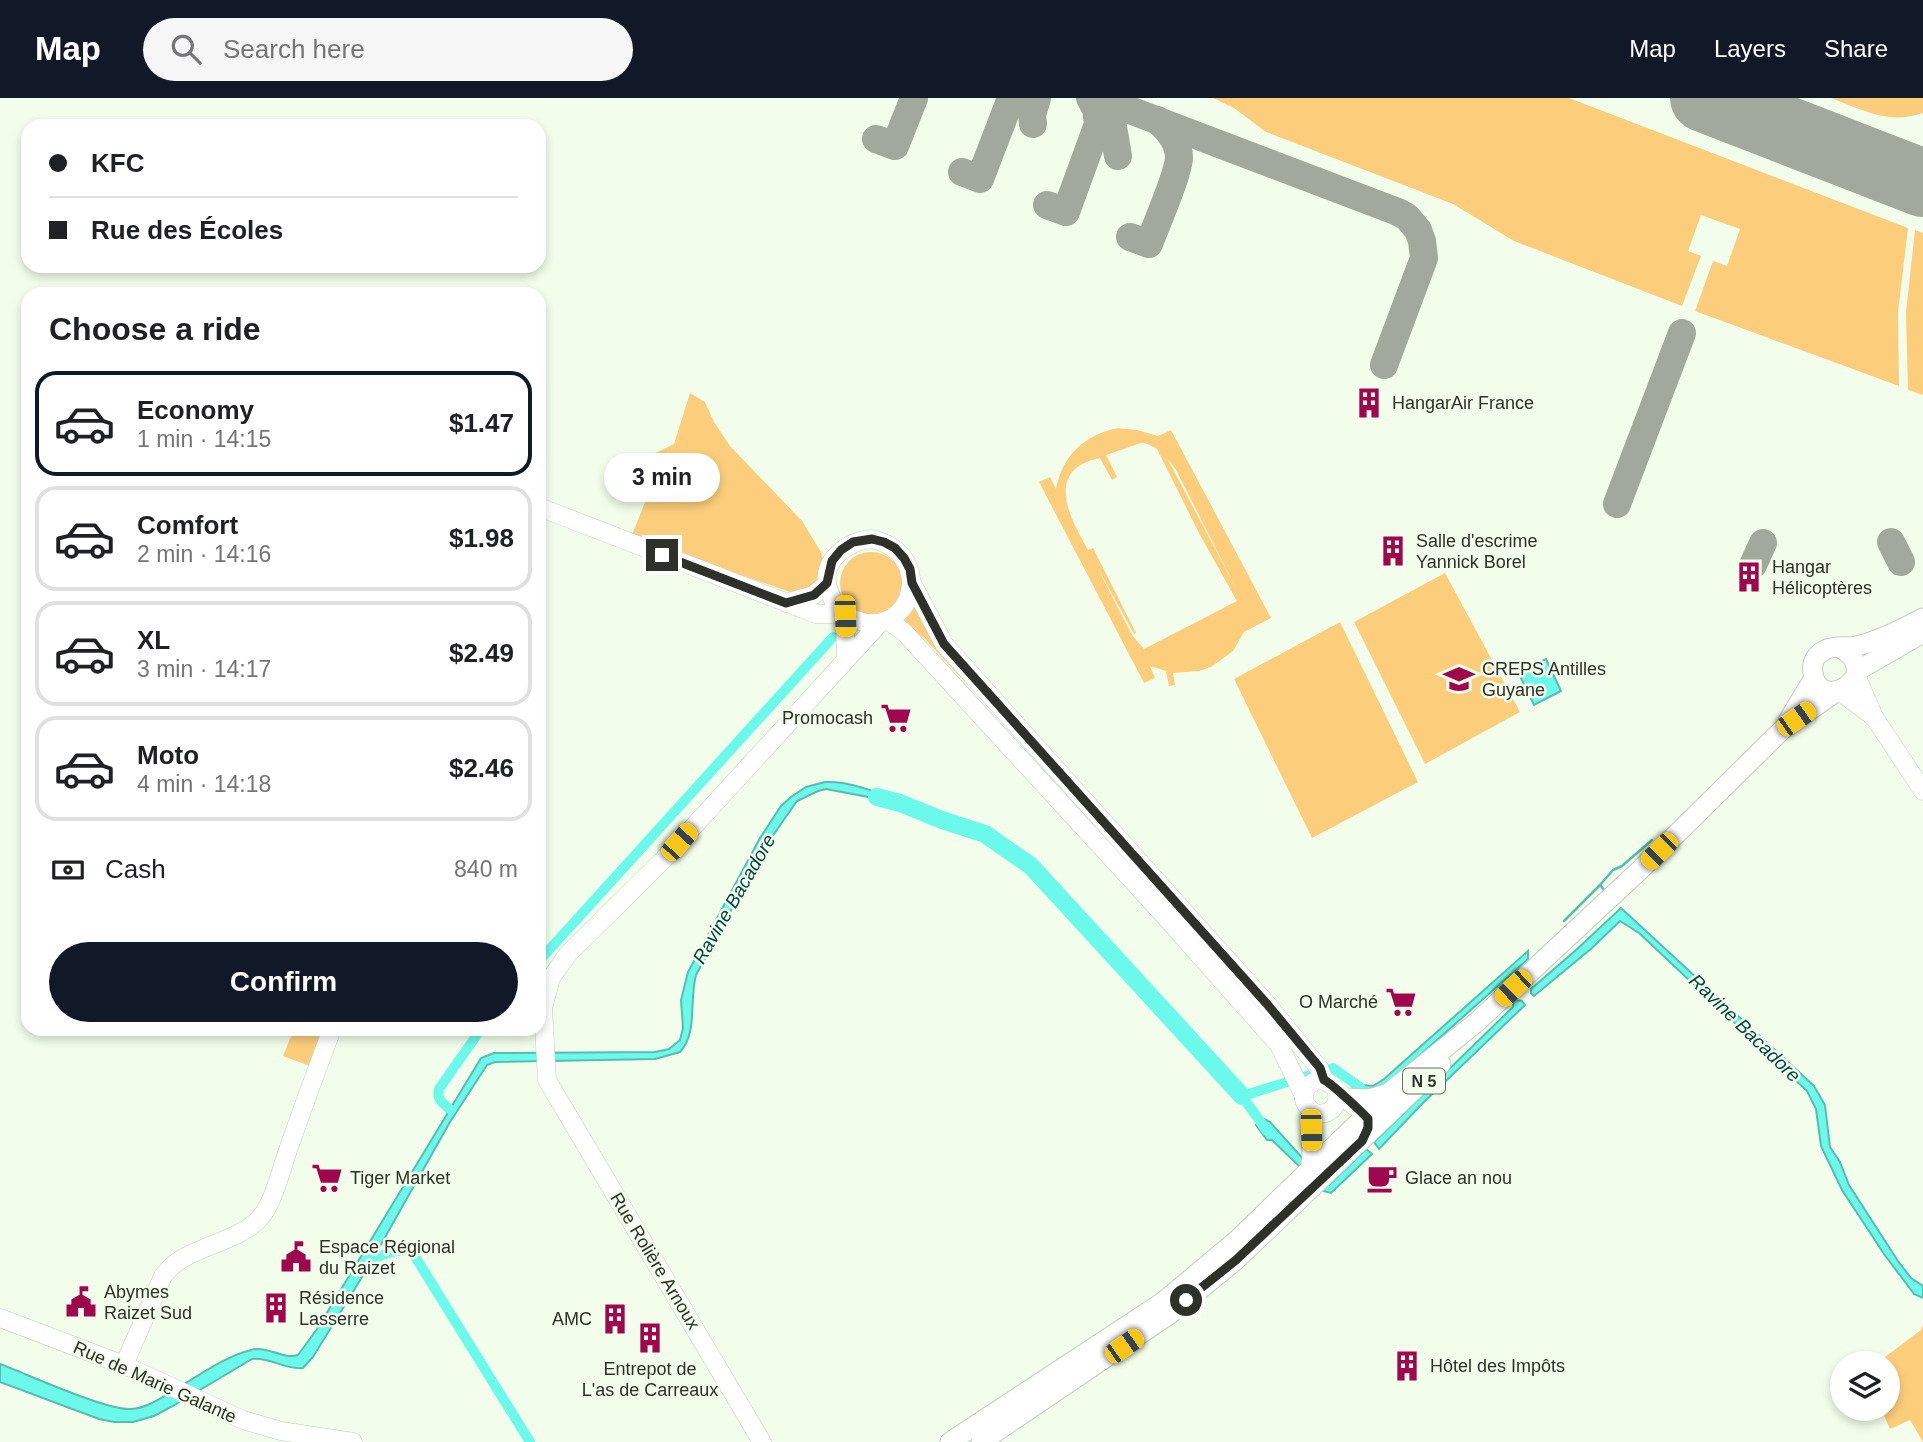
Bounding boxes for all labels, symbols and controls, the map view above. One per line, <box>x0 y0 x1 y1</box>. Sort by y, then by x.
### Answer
search box <box>143 18 633 81</box>
text: Map <box>35 30 101 67</box>
icon: search <box>167 30 205 68</box>
text: Search here <box>223 34 365 64</box>
text: Map <box>1629 35 1676 62</box>
text: Layers <box>1714 35 1786 62</box>
text: Share <box>1824 35 1888 62</box>
text: KFC <box>91 148 144 178</box>
text: Rue des Écoles <box>91 215 283 245</box>
text: Choose a ride <box>49 311 261 347</box>
building icon: HangarAir France <box>1352 386 1386 420</box>
icon: car <box>53 392 116 455</box>
place label: HangarAir France <box>1392 393 1534 413</box>
text: Economy <box>137 395 254 425</box>
text: $1.47 <box>449 408 514 438</box>
text: 1 min · 14:15 <box>137 426 271 452</box>
callout: 3 min <box>604 454 720 503</box>
text: 3 min <box>632 464 692 490</box>
icon: car <box>53 507 116 570</box>
text: Comfort <box>137 510 238 540</box>
text: $1.98 <box>449 523 514 553</box>
place label: Salle d'escrime Yannick Borel <box>1416 531 1537 572</box>
building icon: Salle d'escrime Yannick Borel <box>1376 534 1410 568</box>
route end <box>646 539 678 571</box>
text: 2 min · 14:16 <box>137 541 271 567</box>
place label: Hangar Hélicoptères <box>1772 557 1872 598</box>
building icon: Hangar Hélicoptères <box>1732 560 1766 594</box>
car <box>834 595 857 637</box>
icon: car <box>53 622 116 685</box>
text: XL <box>137 625 170 655</box>
text: $2.49 <box>449 638 514 668</box>
text: 3 min · 14:17 <box>137 656 271 682</box>
place label: CREPS Antilles Guyane <box>1482 659 1606 700</box>
school or university icon: CREPS Antilles Guyane <box>1442 662 1476 696</box>
car <box>1773 698 1820 740</box>
supermarket icon: Promocash <box>879 701 913 735</box>
place label: Promocash <box>782 708 873 728</box>
icon: car <box>53 737 116 800</box>
text: Moto <box>137 740 199 770</box>
text: $2.46 <box>449 753 514 783</box>
text: 4 min · 14:18 <box>137 771 271 797</box>
car <box>658 819 701 865</box>
car <box>1637 829 1682 873</box>
water label: Ravine Bacadore <box>688 831 780 967</box>
icon: cash <box>49 851 87 889</box>
text: Cash <box>105 854 166 884</box>
text: 840 m <box>454 856 518 882</box>
button: Confirm <box>49 942 518 1022</box>
car <box>1491 966 1536 1010</box>
water label: Ravine Bacadore <box>1685 970 1805 1086</box>
supermarket icon: O Marché <box>1384 985 1418 1019</box>
place label: O Marché <box>1299 992 1378 1012</box>
road number: N 5 <box>1403 1068 1445 1093</box>
car <box>1300 1109 1323 1151</box>
supermarket icon: Tiger Market <box>310 1161 344 1195</box>
cafe icon: Glace an nou <box>1365 1161 1399 1195</box>
place label: Tiger Market <box>350 1168 450 1188</box>
place label: Glace an nou <box>1405 1168 1512 1188</box>
street label: Rue Rolière Arnoux <box>606 1189 704 1333</box>
place label: Espace Régional du Raizet <box>319 1237 455 1278</box>
public building icon: Espace Régional du Raizet <box>279 1240 313 1274</box>
place label: Abymes Raizet Sud <box>104 1282 192 1323</box>
route start <box>1170 1284 1202 1316</box>
public building icon: Abymes Raizet Sud <box>64 1285 98 1319</box>
place label: Résidence Lasserre <box>299 1288 384 1329</box>
building icon: Résidence Lasserre <box>259 1291 293 1325</box>
building icon: AMC <box>598 1302 632 1336</box>
place label: AMC <box>552 1309 592 1329</box>
building icon: Entrepot de L'as de Carreaux <box>633 1321 667 1355</box>
car <box>1101 1325 1148 1367</box>
street label: Rue de Marie Galante <box>70 1337 240 1427</box>
building icon: Hôtel des Impôts <box>1390 1349 1424 1383</box>
map controls <box>1830 1351 1900 1421</box>
button: layers <box>1830 1351 1900 1421</box>
place label: Hôtel des Impôts <box>1430 1356 1565 1376</box>
place label: Entrepot de L'as de Carreaux <box>582 1359 718 1400</box>

